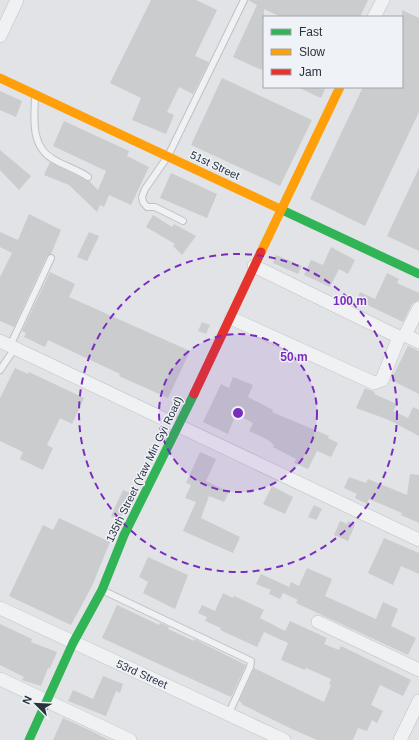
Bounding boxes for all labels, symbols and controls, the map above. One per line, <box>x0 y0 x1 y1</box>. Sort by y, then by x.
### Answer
legend <box>263 16 403 88</box>
text: Fast <box>299 25 323 39</box>
text: Slow <box>299 45 325 59</box>
text: Jam <box>299 65 322 79</box>
street label: 51st Street <box>188 148 242 182</box>
text: 100 m <box>333 294 367 308</box>
text: 50 m <box>280 350 308 364</box>
street label: 135th Street (Yaw Min Gyi Road) <box>103 394 185 544</box>
centre of rings <box>231 406 245 420</box>
street label: 53rd Street <box>115 657 169 691</box>
north arrow <box>16 684 56 724</box>
text: N <box>20 694 34 706</box>

